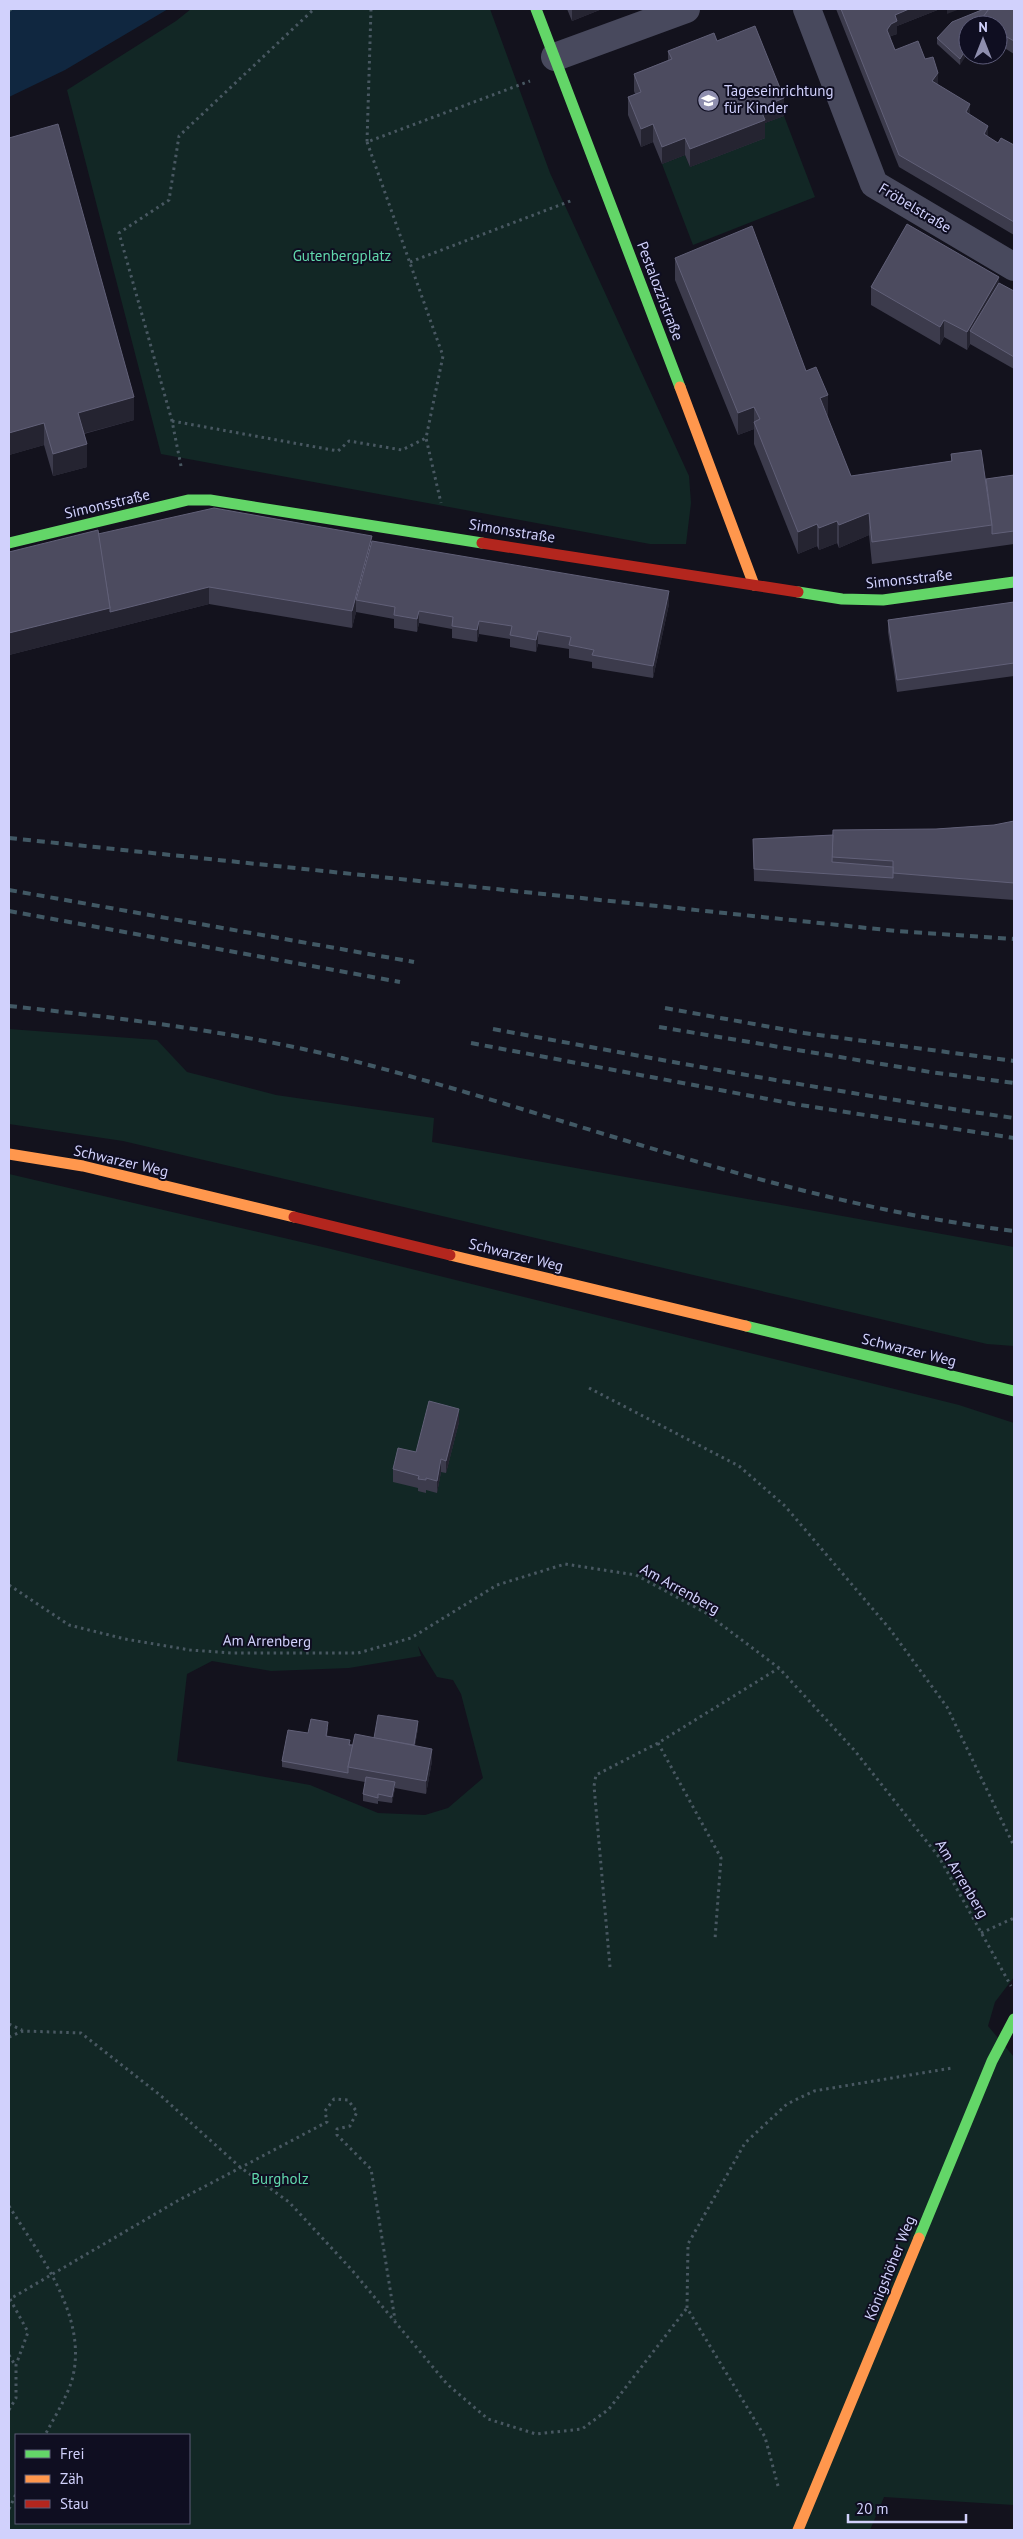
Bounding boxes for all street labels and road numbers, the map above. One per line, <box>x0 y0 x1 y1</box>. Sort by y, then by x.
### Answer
street label: Fröbelstraße <box>875 178 955 237</box>
street label: Pestalozzistraße <box>633 239 688 343</box>
street label: Simonsstraße <box>62 484 151 523</box>
street label: Simonsstraße <box>468 514 557 547</box>
street label: Simonsstraße <box>865 564 953 593</box>
street label: Schwarzer Weg <box>72 1140 170 1181</box>
street label: Schwarzer Weg <box>467 1234 565 1275</box>
street label: Schwarzer Weg <box>860 1329 958 1370</box>
street label: Am Arrenberg <box>637 1559 723 1618</box>
street label: Am Arrenberg <box>223 1630 311 1651</box>
street label: Am Arrenberg <box>932 1836 993 1921</box>
street label: Königshöher Weg <box>860 2213 919 2323</box>

